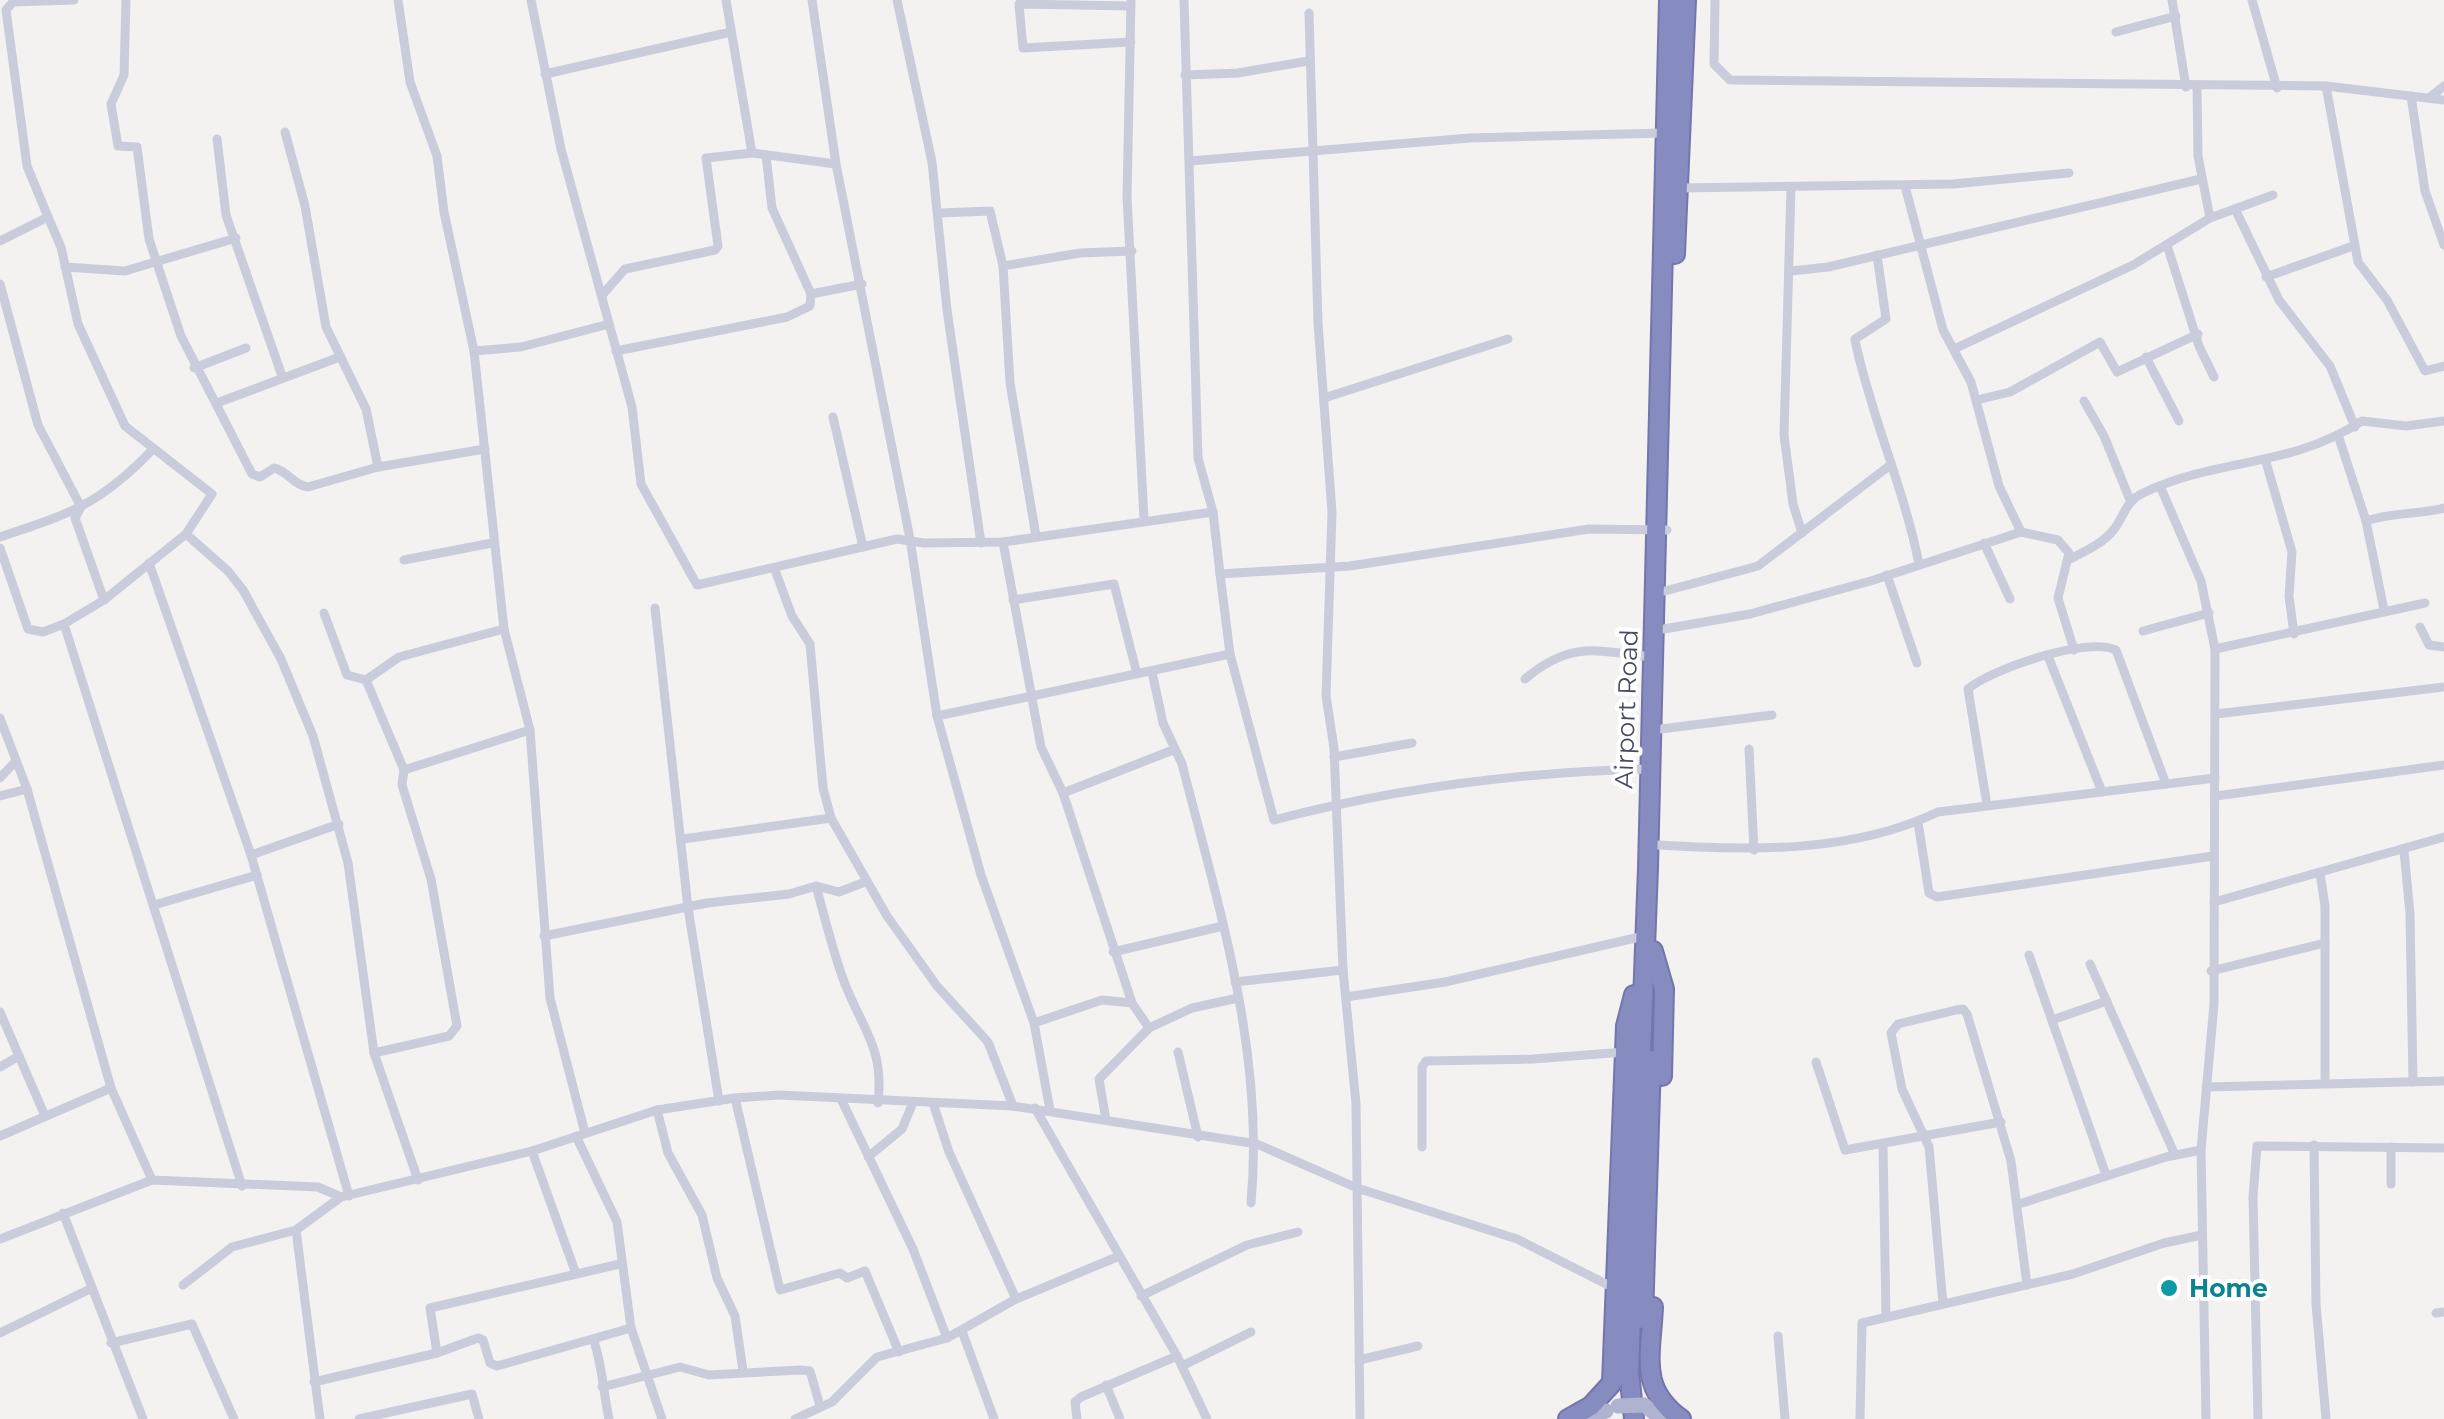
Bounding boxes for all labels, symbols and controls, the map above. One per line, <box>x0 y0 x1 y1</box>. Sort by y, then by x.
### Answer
street label: Airport Road <box>1608 629 1644 789</box>
place label: Home <box>2189 1273 2268 1303</box>
marker: Home <box>2158 1277 2180 1299</box>

